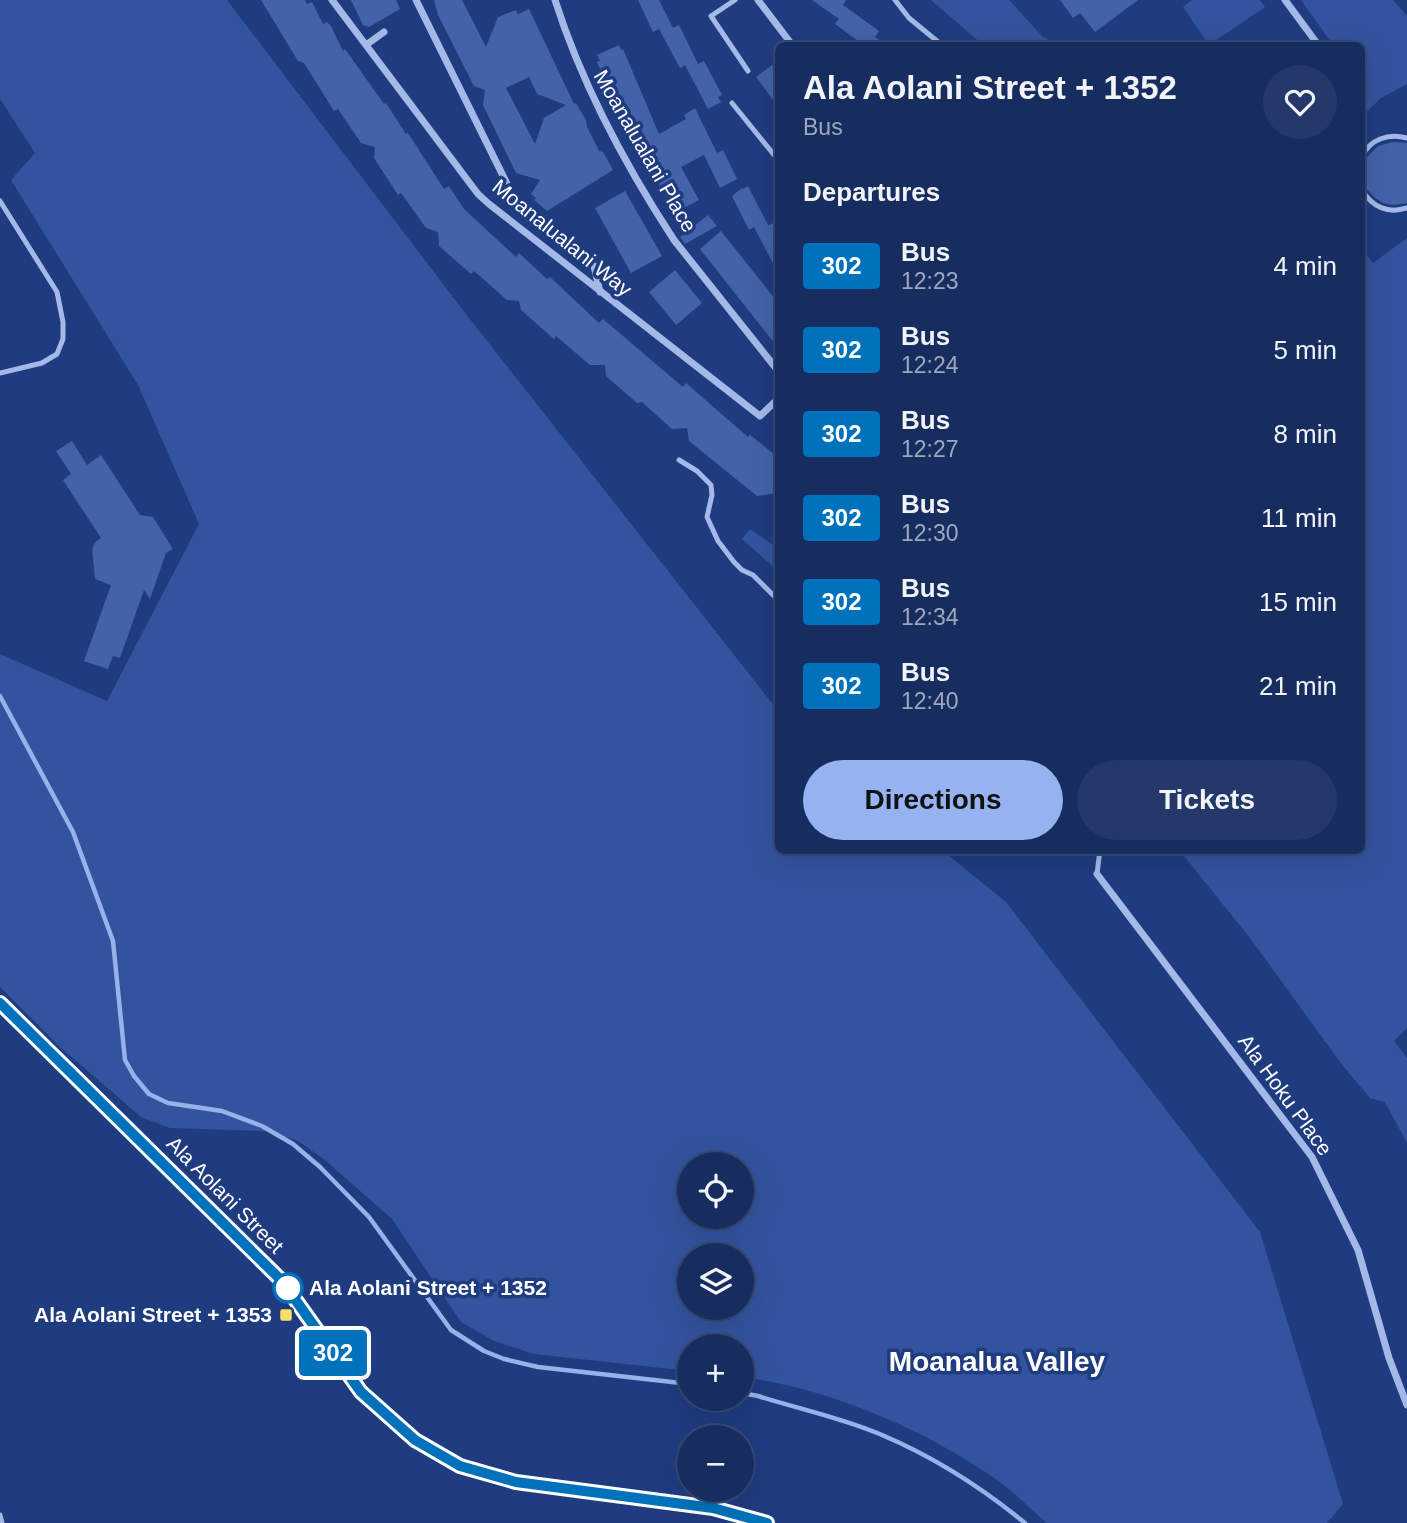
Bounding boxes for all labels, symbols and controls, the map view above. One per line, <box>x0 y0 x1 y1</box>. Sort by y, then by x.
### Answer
button: heart <box>1263 65 1337 139</box>
street label: Moanalualani Place <box>590 66 701 236</box>
text: Ala Aolani Street + 1352 <box>803 69 1177 106</box>
text: Bus <box>803 114 843 140</box>
street label: Moanalualani Way <box>488 175 637 301</box>
text: Departures <box>803 177 940 207</box>
text: Bus <box>901 237 950 267</box>
text: 4 min <box>1273 251 1337 281</box>
text: 302 <box>821 252 862 279</box>
text: 12:23 <box>901 268 959 294</box>
text: Bus <box>901 321 950 351</box>
text: 5 min <box>1273 335 1337 365</box>
text: 302 <box>821 336 862 363</box>
text: 12:24 <box>901 352 959 378</box>
text: Bus <box>901 405 950 435</box>
text: 8 min <box>1273 419 1337 449</box>
text: 302 <box>821 420 862 447</box>
text: 12:27 <box>901 436 959 462</box>
text: Bus <box>901 489 950 519</box>
text: 11 min <box>1261 503 1337 533</box>
text: 302 <box>821 504 862 531</box>
text: 12:30 <box>901 520 959 546</box>
text: Bus <box>901 573 950 603</box>
text: 15 min <box>1259 587 1337 617</box>
text: 302 <box>821 588 862 615</box>
text: 12:34 <box>901 604 959 630</box>
text: Bus <box>901 657 950 687</box>
text: 21 min <box>1259 671 1337 701</box>
text: 302 <box>821 672 862 699</box>
text: 12:40 <box>901 688 959 714</box>
button: Directions <box>803 760 1063 840</box>
button: Tickets <box>1077 760 1337 840</box>
street label: Ala Hoku Place <box>1234 1030 1337 1160</box>
street label: Ala Aolani Street <box>162 1132 288 1258</box>
map controls <box>677 1152 754 1502</box>
button: locate <box>677 1152 754 1229</box>
button: layers <box>677 1243 754 1320</box>
marker: Ala Aolani Street + 1352 <box>273 1273 303 1303</box>
place label: Ala Aolani Street + 1352 <box>309 1276 547 1299</box>
place label: Ala Aolani Street + 1353 <box>34 1303 272 1326</box>
marker: Ala Aolani Street + 1353 <box>278 1307 294 1323</box>
line badge: 302 <box>293 1330 373 1376</box>
button: + <box>677 1334 754 1411</box>
text: 302 <box>313 1339 353 1366</box>
district label: Moanalua Valley <box>889 1346 1106 1377</box>
button: − <box>677 1425 754 1502</box>

